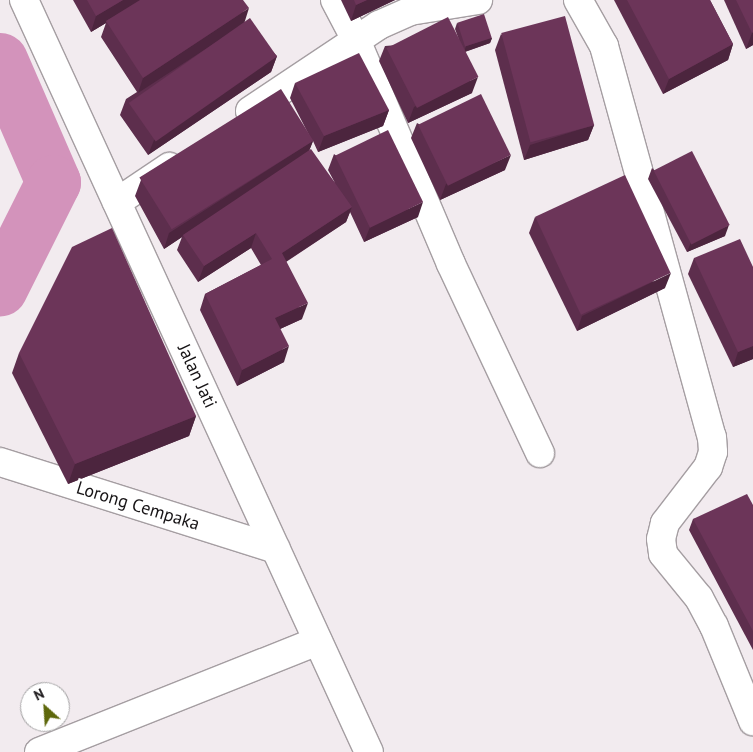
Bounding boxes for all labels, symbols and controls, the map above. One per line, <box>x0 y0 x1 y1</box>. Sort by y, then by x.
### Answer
street label: Jalan Jati <box>173 341 221 411</box>
street label: Lorong Cempaka <box>74 477 202 535</box>
north arrow <box>20 682 70 732</box>
text: N <box>31 684 47 705</box>

